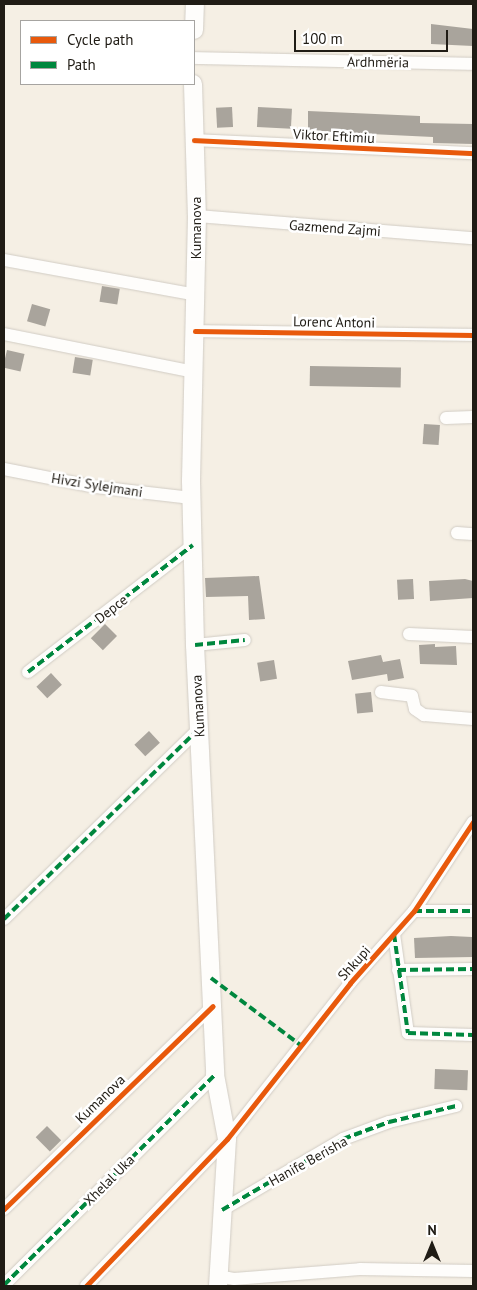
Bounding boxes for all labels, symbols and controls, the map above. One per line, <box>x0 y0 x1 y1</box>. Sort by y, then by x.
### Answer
legend <box>20 20 195 85</box>
scale bar <box>297 20 451 52</box>
text: 100 m <box>302 29 343 48</box>
text: Cycle path <box>67 30 133 49</box>
street label: Ardhmëria <box>347 53 409 71</box>
text: Path <box>67 55 96 74</box>
street label: Viktor Eftimiu <box>293 125 375 147</box>
street label: Kumanova <box>188 197 204 259</box>
street label: Gazmend Zajmi <box>288 216 382 240</box>
street label: Lorenc Antoni <box>292 313 376 331</box>
street label: Hivzi Sylejmani <box>50 469 144 501</box>
street label: Depce <box>91 591 131 627</box>
street label: Kumanova <box>188 674 208 738</box>
street label: Shkupi <box>334 942 374 984</box>
street label: Kumanova <box>72 1071 128 1127</box>
street label: Hanife Berisha <box>266 1133 350 1189</box>
street label: Xhelal Uka <box>80 1151 138 1209</box>
north arrow <box>407 1220 457 1270</box>
text: N <box>427 1221 437 1239</box>

